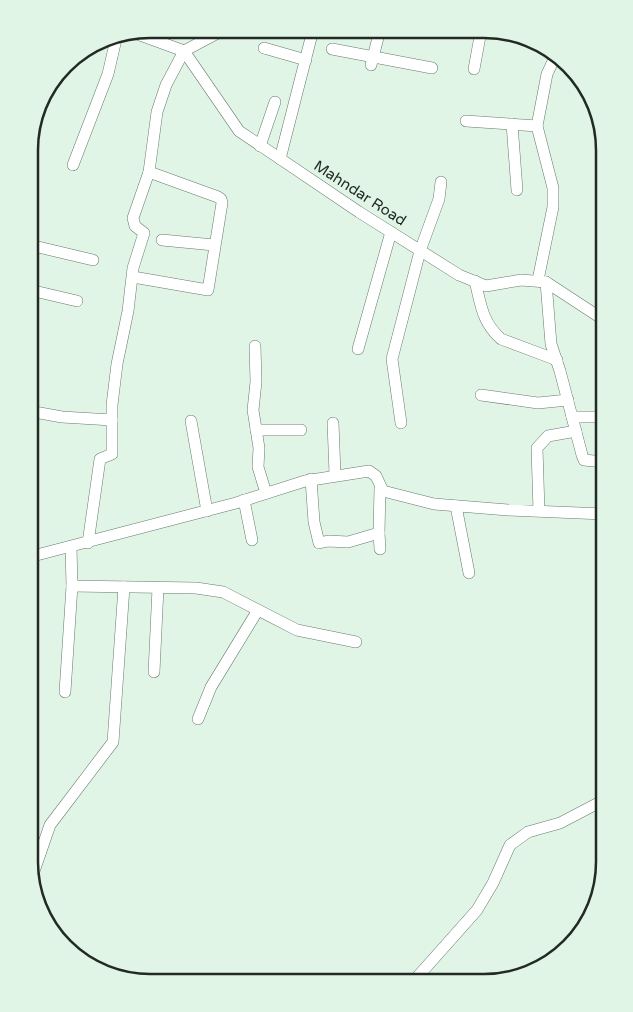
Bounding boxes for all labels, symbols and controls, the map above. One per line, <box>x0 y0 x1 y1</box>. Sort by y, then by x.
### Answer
street label: Mahndar Road <box>310 156 410 230</box>

